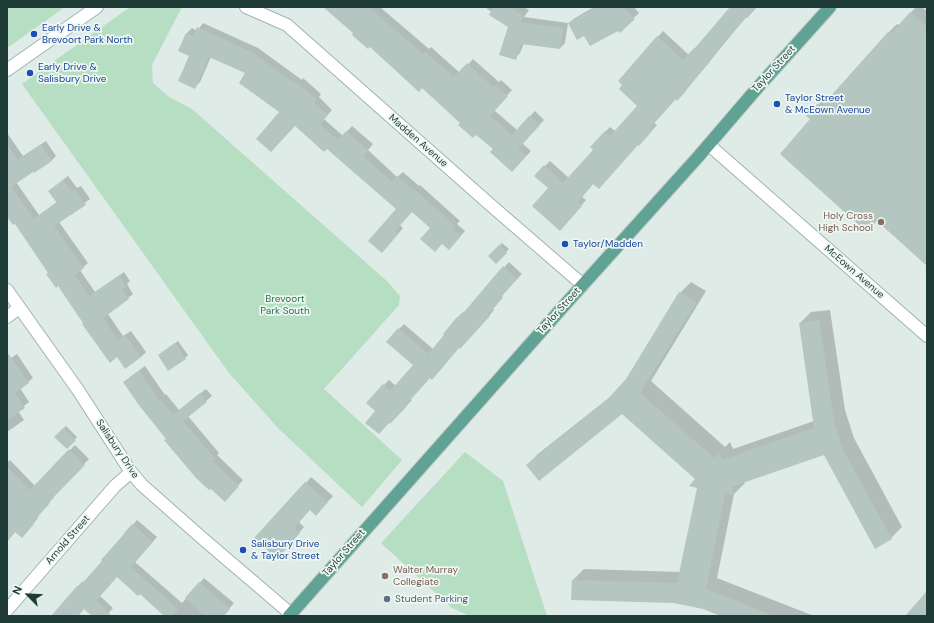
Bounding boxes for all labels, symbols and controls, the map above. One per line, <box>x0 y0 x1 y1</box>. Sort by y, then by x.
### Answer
place label: Early Drive & Brevoort Park North <box>42 22 133 46</box>
marker: Early Drive & Brevoort Park North <box>29 29 39 39</box>
street label: Taylor Street <box>750 43 798 95</box>
place label: Early Drive & Salisbury Drive <box>38 61 106 84</box>
marker: Early Drive & Salisbury Drive <box>25 68 35 78</box>
place label: Taylor Street & McEown Avenue <box>785 92 871 116</box>
marker: Taylor Street & McEown Avenue <box>772 99 782 109</box>
street label: Madden Avenue <box>386 112 450 170</box>
place label: Holy Cross High School <box>818 210 873 234</box>
marker: Holy Cross High School <box>876 217 886 227</box>
place label: Taylor/Madden <box>573 238 643 250</box>
marker: Taylor/Madden <box>560 239 570 249</box>
street label: McEown Avenue <box>822 243 886 301</box>
street label: Taylor Street <box>535 285 583 337</box>
park label: Brevoort Park South <box>260 293 310 316</box>
street label: Salisbury Drive <box>93 417 141 481</box>
street label: Arnold Street <box>43 513 93 567</box>
street label: Taylor Street <box>320 527 368 579</box>
place label: Salisbury Drive & Taylor Street <box>251 538 320 562</box>
marker: Salisbury Drive & Taylor Street <box>238 545 248 555</box>
place label: Walter Murray Collegiate <box>393 564 458 588</box>
marker: Walter Murray Collegiate <box>380 571 390 581</box>
north arrow <box>8 575 48 615</box>
text: N <box>9 584 25 597</box>
place label: Student Parking <box>395 593 468 605</box>
marker: Student Parking <box>382 594 392 604</box>

